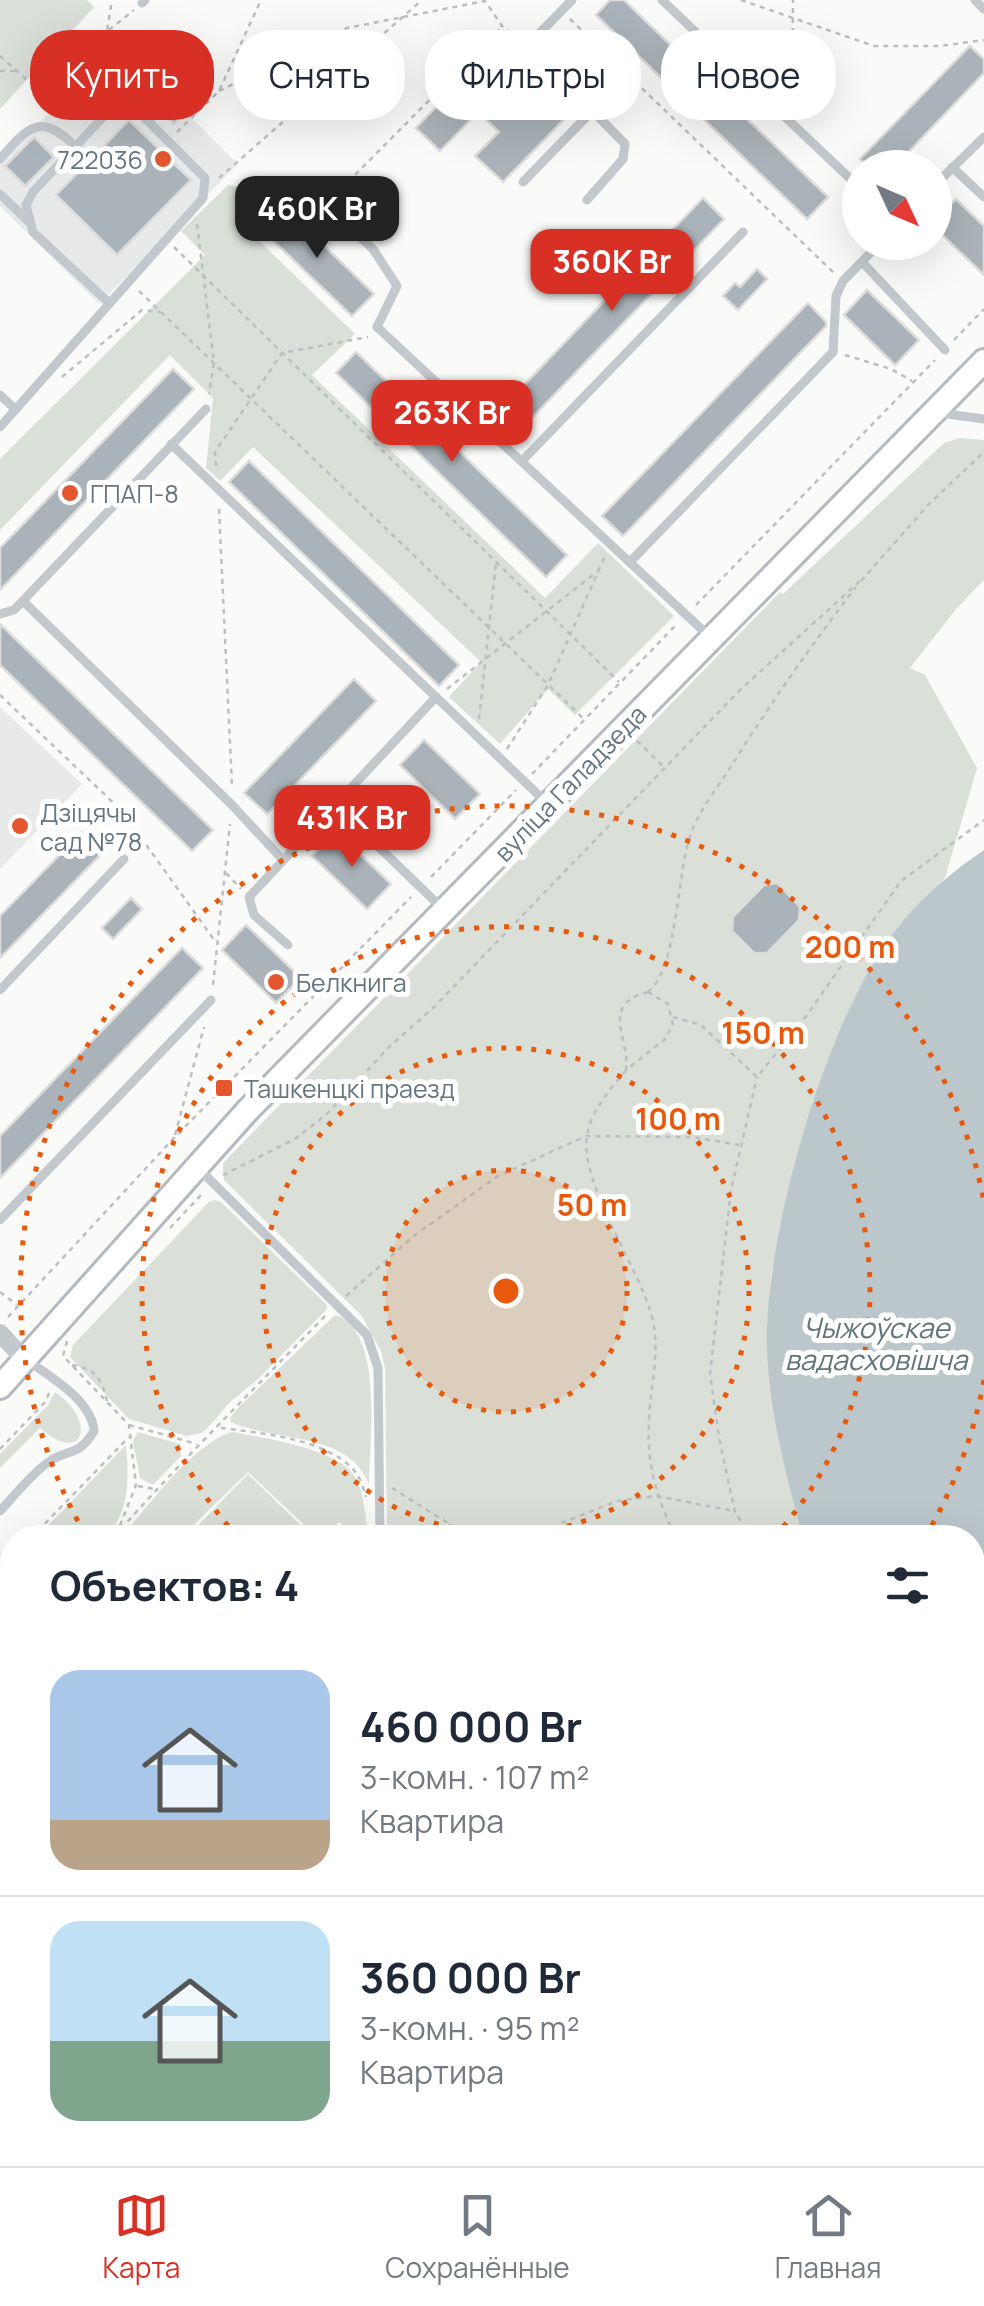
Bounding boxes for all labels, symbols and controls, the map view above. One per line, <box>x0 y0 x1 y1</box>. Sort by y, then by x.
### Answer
chip: Купить <box>30 30 214 120</box>
chip: Снять <box>234 30 405 120</box>
chip: Фильтры <box>425 30 641 120</box>
chip: Новое <box>661 30 836 120</box>
place label: 722036 <box>57 142 143 177</box>
marker: 722036 <box>152 148 174 170</box>
north arrow <box>842 150 952 260</box>
map controls <box>842 150 952 260</box>
pin: 460K Br <box>225 176 409 261</box>
text: 460K Br <box>257 186 377 230</box>
pin: 360K Br <box>520 229 704 314</box>
text: 360K Br <box>553 239 671 283</box>
pin: 263K Br <box>360 380 544 465</box>
text: 263K Br <box>394 390 510 434</box>
place label: ГПАП-8 <box>90 476 179 511</box>
marker: ГПАП-8 <box>59 482 81 504</box>
street label: вуліца Галадзеда <box>486 697 654 869</box>
pin: 431K Br <box>260 785 444 870</box>
place label: Дзіцячы сад №78 <box>40 795 142 859</box>
text: 431K Br <box>296 795 408 839</box>
marker: Дзіцячы сад №78 <box>9 815 31 837</box>
text: 200 m <box>805 926 895 967</box>
place label: Белкнига <box>296 965 407 1000</box>
marker: Белкнига <box>265 971 287 993</box>
text: 150 m <box>721 1012 805 1053</box>
place label: Ташкенцкі праезд <box>244 1071 455 1106</box>
marker: Ташкенцкі праезд <box>213 1077 235 1099</box>
text: 100 m <box>635 1098 721 1139</box>
text: 50 m <box>557 1184 627 1225</box>
centre of rings <box>488 1273 524 1309</box>
water label: Чыжоўскае вадасховішча <box>785 1308 969 1378</box>
text: Объектов: 4 <box>50 1556 299 1614</box>
icon: filters <box>880 1558 935 1613</box>
text: 460 000 Br <box>360 1697 582 1755</box>
icon: home <box>130 1710 250 1830</box>
text: 3-комн. · 107 m² <box>360 1755 589 1799</box>
text: Квартира <box>360 1799 504 1843</box>
text: 360 000 Br <box>360 1948 581 2006</box>
icon: home <box>130 1961 250 2081</box>
text: 3-комн. · 95 m² <box>360 2006 580 2050</box>
text: Квартира <box>360 2050 504 2094</box>
tab: Карта <box>102 2188 180 2286</box>
tab: Сохранённые <box>385 2188 570 2286</box>
tab: Главная <box>775 2188 882 2286</box>

